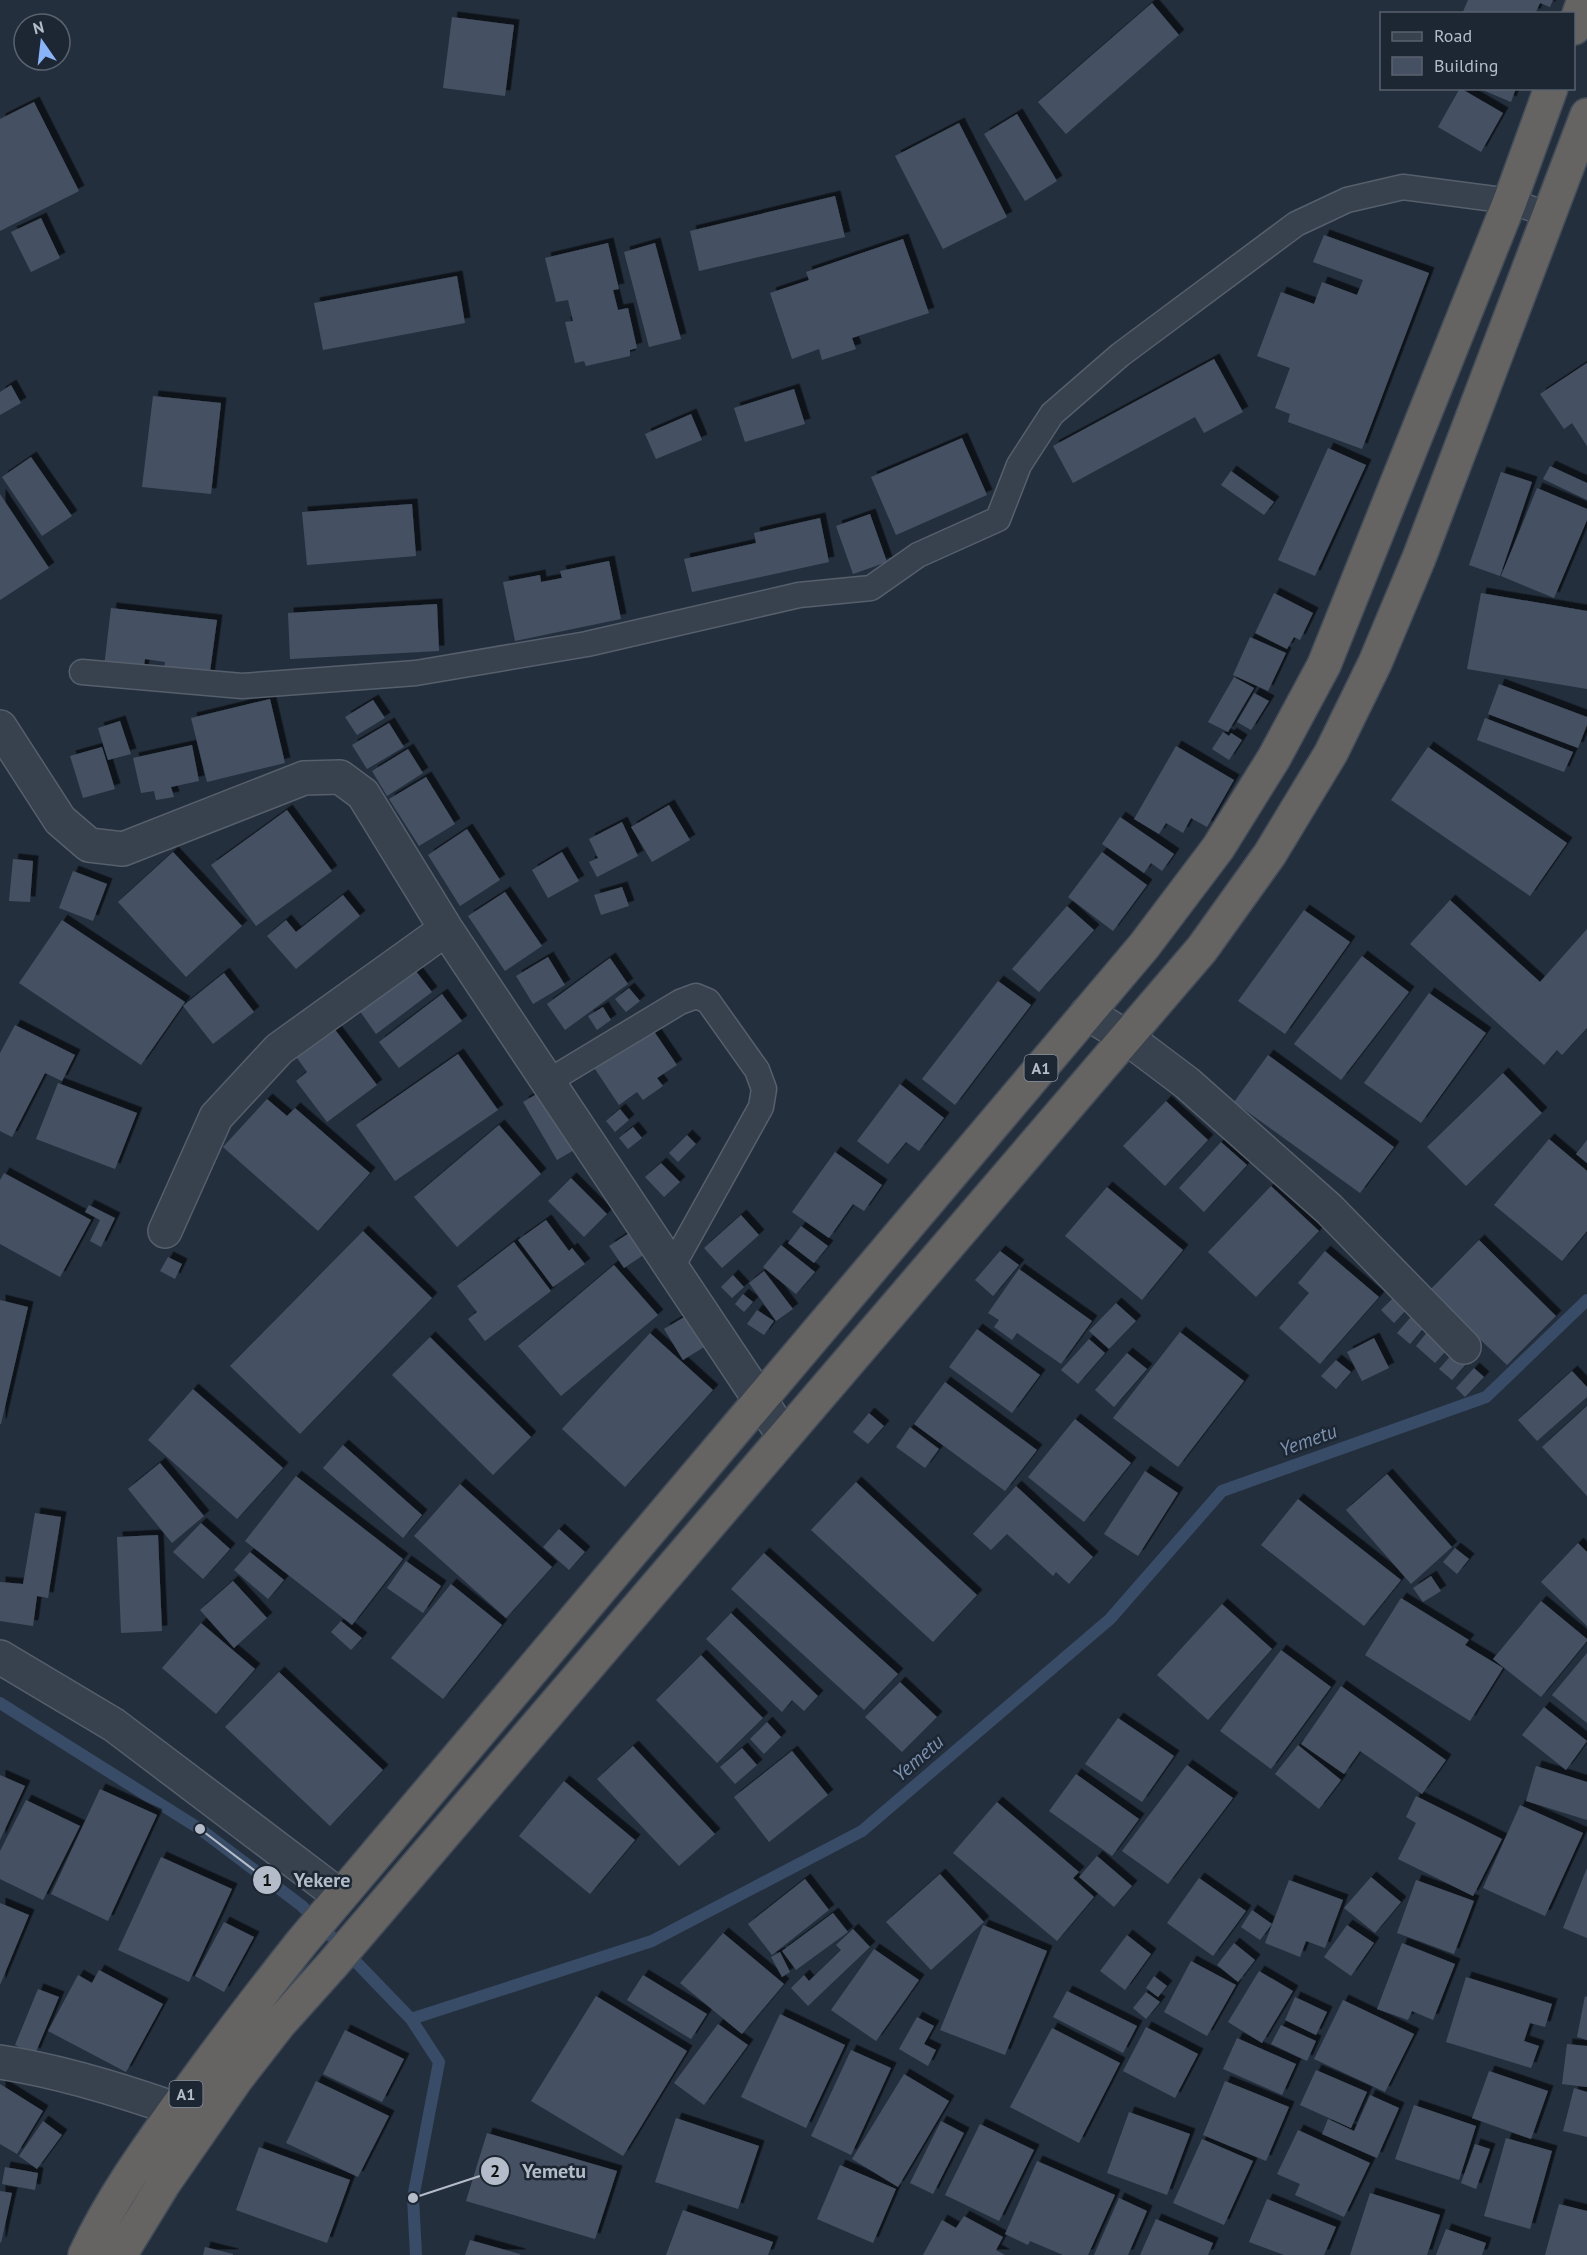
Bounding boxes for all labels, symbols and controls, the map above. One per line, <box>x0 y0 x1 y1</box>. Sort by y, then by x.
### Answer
north arrow <box>12 12 72 72</box>
legend <box>1380 12 1575 90</box>
text: N <box>31 16 46 38</box>
text: Road <box>1434 24 1472 47</box>
text: Building <box>1434 54 1498 77</box>
road number: A1 <box>1024 1055 1058 1081</box>
water label: Yemetu <box>1276 1418 1340 1462</box>
water label: Yemetu <box>887 1729 949 1787</box>
callout: Yekere <box>252 1861 363 1899</box>
text: Yekere <box>293 1867 350 1893</box>
text: 1 <box>262 1868 272 1891</box>
road number: A1 <box>170 2081 202 2107</box>
callout: Yemetu <box>480 2152 598 2190</box>
text: Yemetu <box>521 2158 586 2184</box>
text: 2 <box>490 2159 500 2182</box>

